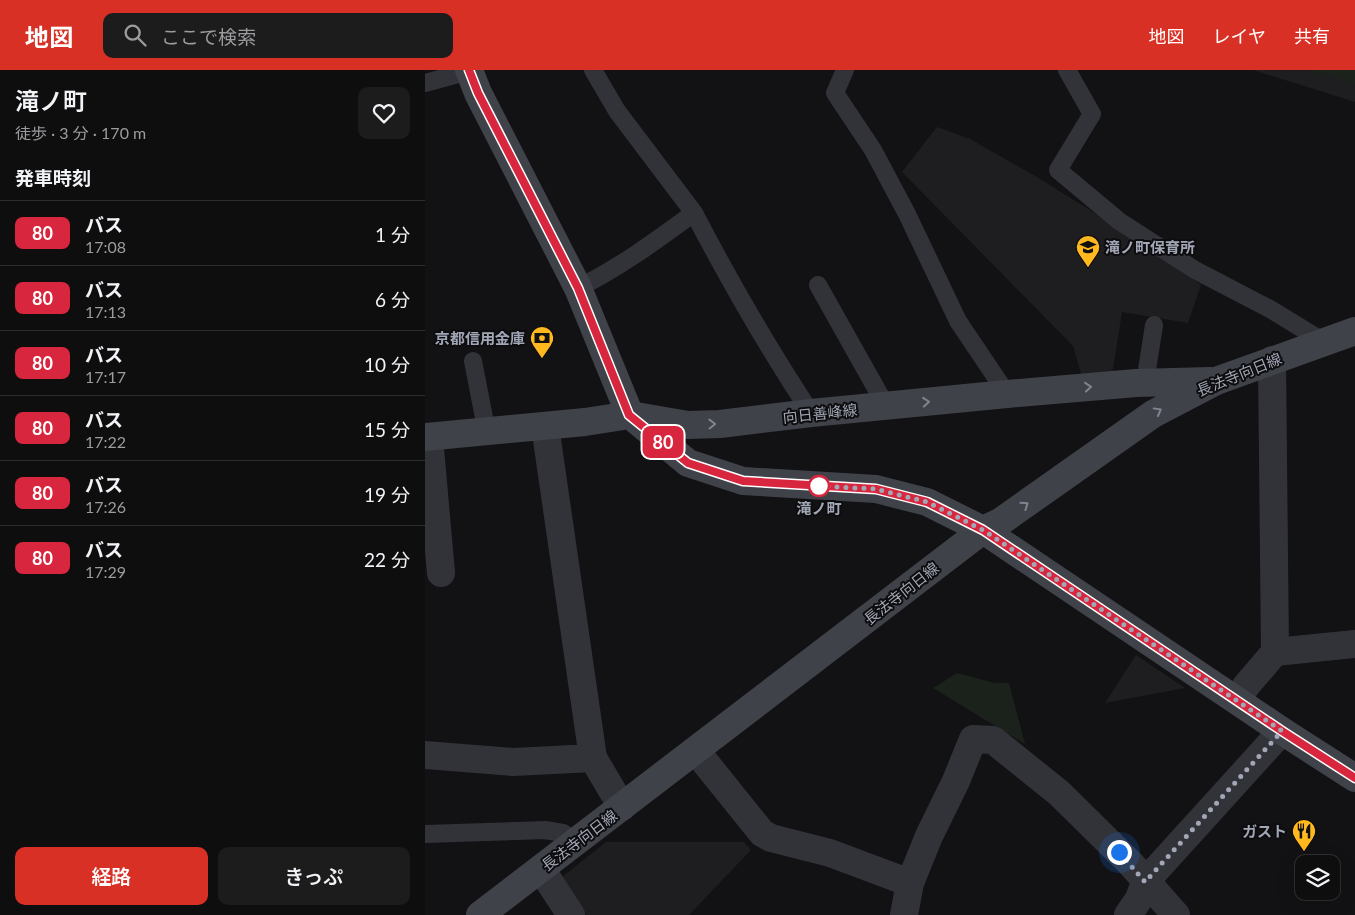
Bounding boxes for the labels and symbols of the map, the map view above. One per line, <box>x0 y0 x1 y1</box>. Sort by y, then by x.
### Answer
school or university icon: 滝ノ町保育所 <box>1075 234 1101 268</box>
place label: 滝ノ町保育所 <box>1105 238 1195 256</box>
bank icon: 京都信用金庫 <box>529 325 555 359</box>
place label: 京都信用金庫 <box>435 329 525 347</box>
street label: 長法寺向日線 <box>1194 349 1284 399</box>
one-way arrow <box>1084 382 1092 393</box>
one-way arrow <box>923 397 931 408</box>
street label: 向日善峰線 <box>782 400 858 426</box>
one-way arrow <box>1152 408 1161 418</box>
one-way arrow <box>709 419 717 429</box>
line badge: 80 <box>641 426 685 458</box>
marker: 滝ノ町 <box>808 475 830 497</box>
place label: 滝ノ町 <box>796 499 842 517</box>
one-way arrow <box>1019 502 1028 510</box>
street label: 長法寺向日線 <box>860 558 942 628</box>
street label: 長法寺向日線 <box>538 806 620 874</box>
restaurant icon: ガスト <box>1291 818 1317 852</box>
place label: ガスト <box>1242 822 1287 840</box>
your location <box>1107 840 1132 865</box>

